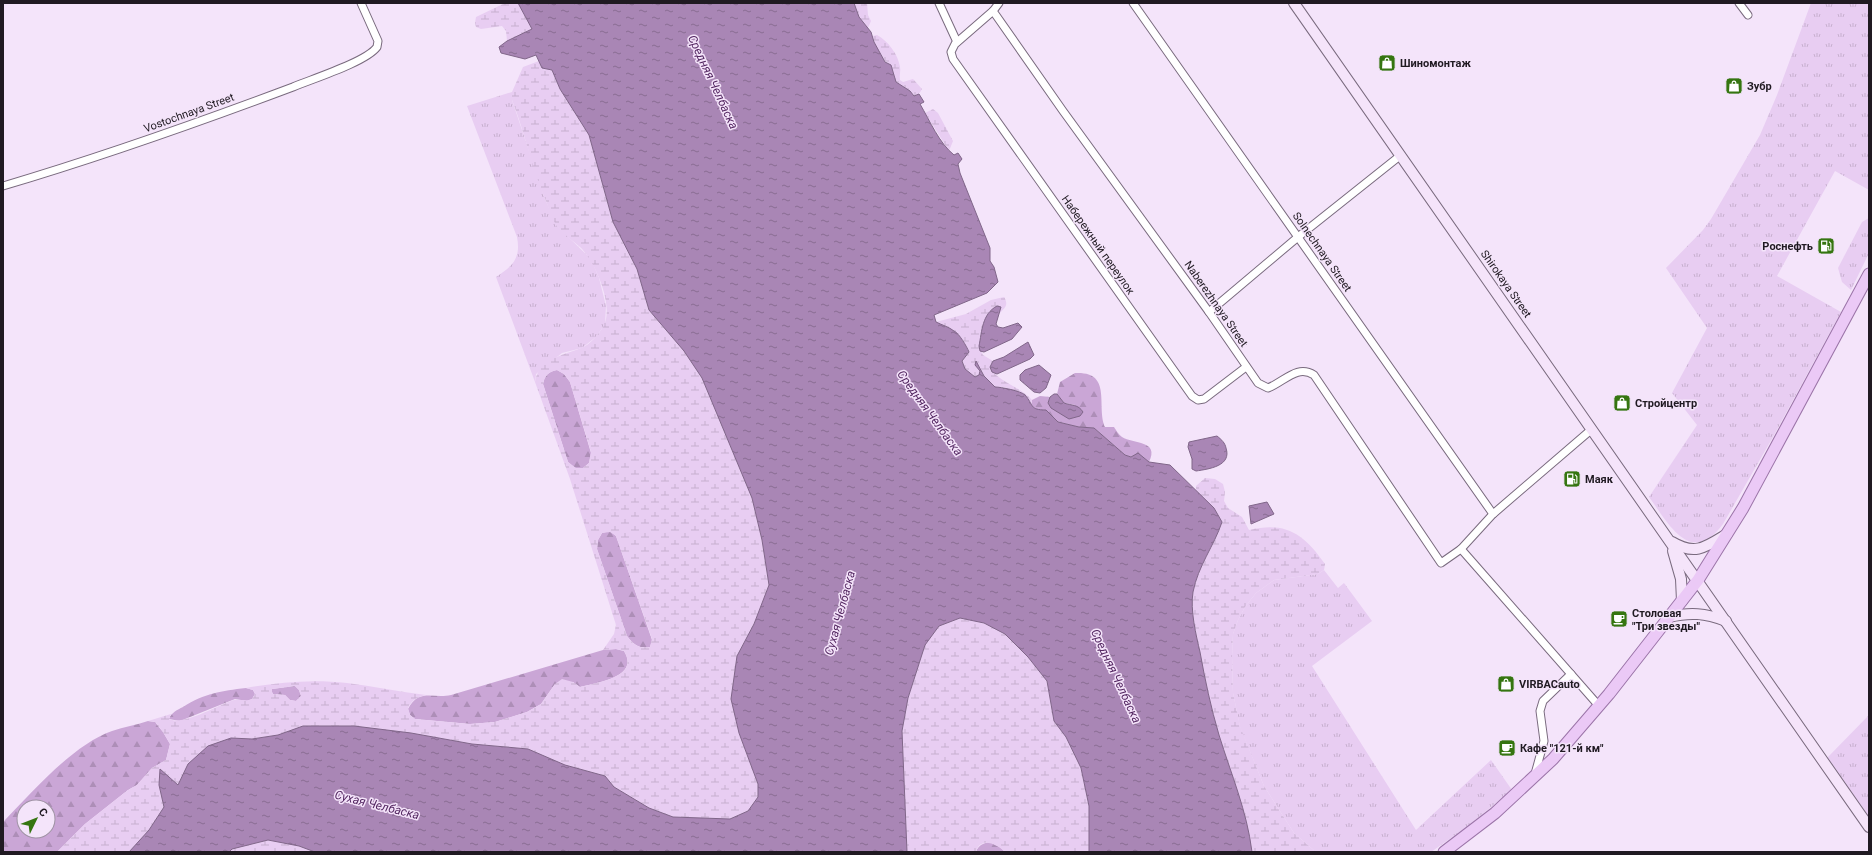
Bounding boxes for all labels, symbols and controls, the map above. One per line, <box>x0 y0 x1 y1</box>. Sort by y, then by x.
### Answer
water label: Средняя Челбаска <box>685 33 741 131</box>
shop icon: Шиномонтаж <box>1377 53 1397 73</box>
place label: Шиномонтаж <box>1400 57 1471 70</box>
shop icon: Зубр <box>1724 76 1744 96</box>
place label: Зубр <box>1747 80 1772 93</box>
street label: Vostochnaya Street <box>142 90 236 135</box>
street label: Набережный переулок <box>1059 193 1137 297</box>
street label: Solnechnaya Street <box>1290 210 1355 295</box>
fuel station icon: Роснефть <box>1816 236 1836 256</box>
place label: Роснефть <box>1762 240 1813 253</box>
street label: Shirokaya Street <box>1478 248 1534 321</box>
street label: Naberezhnaya Street <box>1182 259 1251 350</box>
water label: Средняя Челбаска <box>894 368 966 458</box>
shop icon: Стройцентр <box>1612 393 1632 413</box>
place label: Стройцентр <box>1635 397 1697 410</box>
fuel station icon: Маяк <box>1562 469 1582 489</box>
place label: Маяк <box>1585 473 1614 486</box>
water label: Сухая Челбаска <box>822 569 858 657</box>
place label: Столовая "Три звезды" <box>1632 607 1700 633</box>
cafe icon: Столовая "Три звезды" <box>1609 609 1629 629</box>
water label: Средняя Челбаска <box>1088 627 1144 725</box>
shop icon: VIRBACauto <box>1496 674 1516 694</box>
place label: VIRBACauto <box>1519 678 1580 691</box>
cafe icon: Кафе "121-й км" <box>1497 738 1517 758</box>
place label: Кафе "121-й км" <box>1520 742 1604 755</box>
water label: Сухая Челбаска <box>333 788 421 822</box>
north arrow <box>16 799 56 839</box>
text: С <box>36 805 50 820</box>

